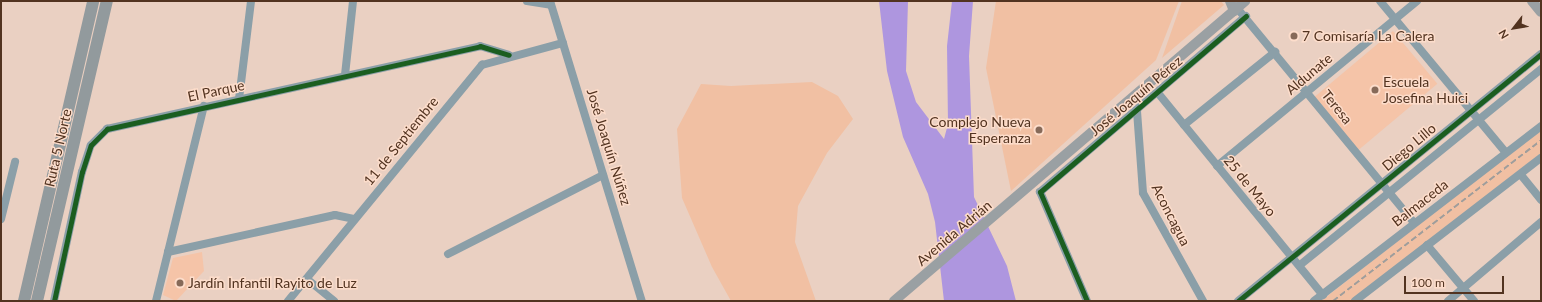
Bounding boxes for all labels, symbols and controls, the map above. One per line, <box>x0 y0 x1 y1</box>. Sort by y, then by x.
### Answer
north arrow <box>1494 8 1534 48</box>
text: N <box>1496 27 1511 41</box>
place label: 7 Comisaría La Calera <box>1302 28 1434 44</box>
marker: 7 Comisaría La Calera <box>1289 31 1299 41</box>
street label: Aldunate <box>1282 50 1336 98</box>
street label: José Joaquín Pérez <box>1086 52 1186 140</box>
place label: Escuela Josefina Huici <box>1383 74 1468 106</box>
street label: El Parque <box>186 77 246 105</box>
marker: Escuela Josefina Huici <box>1370 85 1380 95</box>
street label: José Joaquín Núñez <box>583 86 635 208</box>
street label: Teresa <box>1318 86 1356 128</box>
street label: 11 de Septiembre <box>360 93 442 189</box>
street label: Ruta 5 Norte <box>41 107 75 189</box>
place label: Complejo Nueva Esperanza <box>929 114 1031 146</box>
street label: Diego Lillo <box>1379 120 1439 174</box>
marker: Complejo Nueva Esperanza <box>1034 125 1044 135</box>
street label: 25 de Mayo <box>1220 152 1280 220</box>
street label: Balmaceda <box>1389 176 1451 230</box>
street label: Aconcagua <box>1148 181 1194 249</box>
street label: Avenida Adrián <box>913 197 995 269</box>
scale bar <box>1406 268 1506 294</box>
place label: Jardín Infantil Rayito de Luz <box>188 275 357 291</box>
text: 100 m <box>1411 275 1445 290</box>
marker: Jardín Infantil Rayito de Luz <box>175 278 185 288</box>

